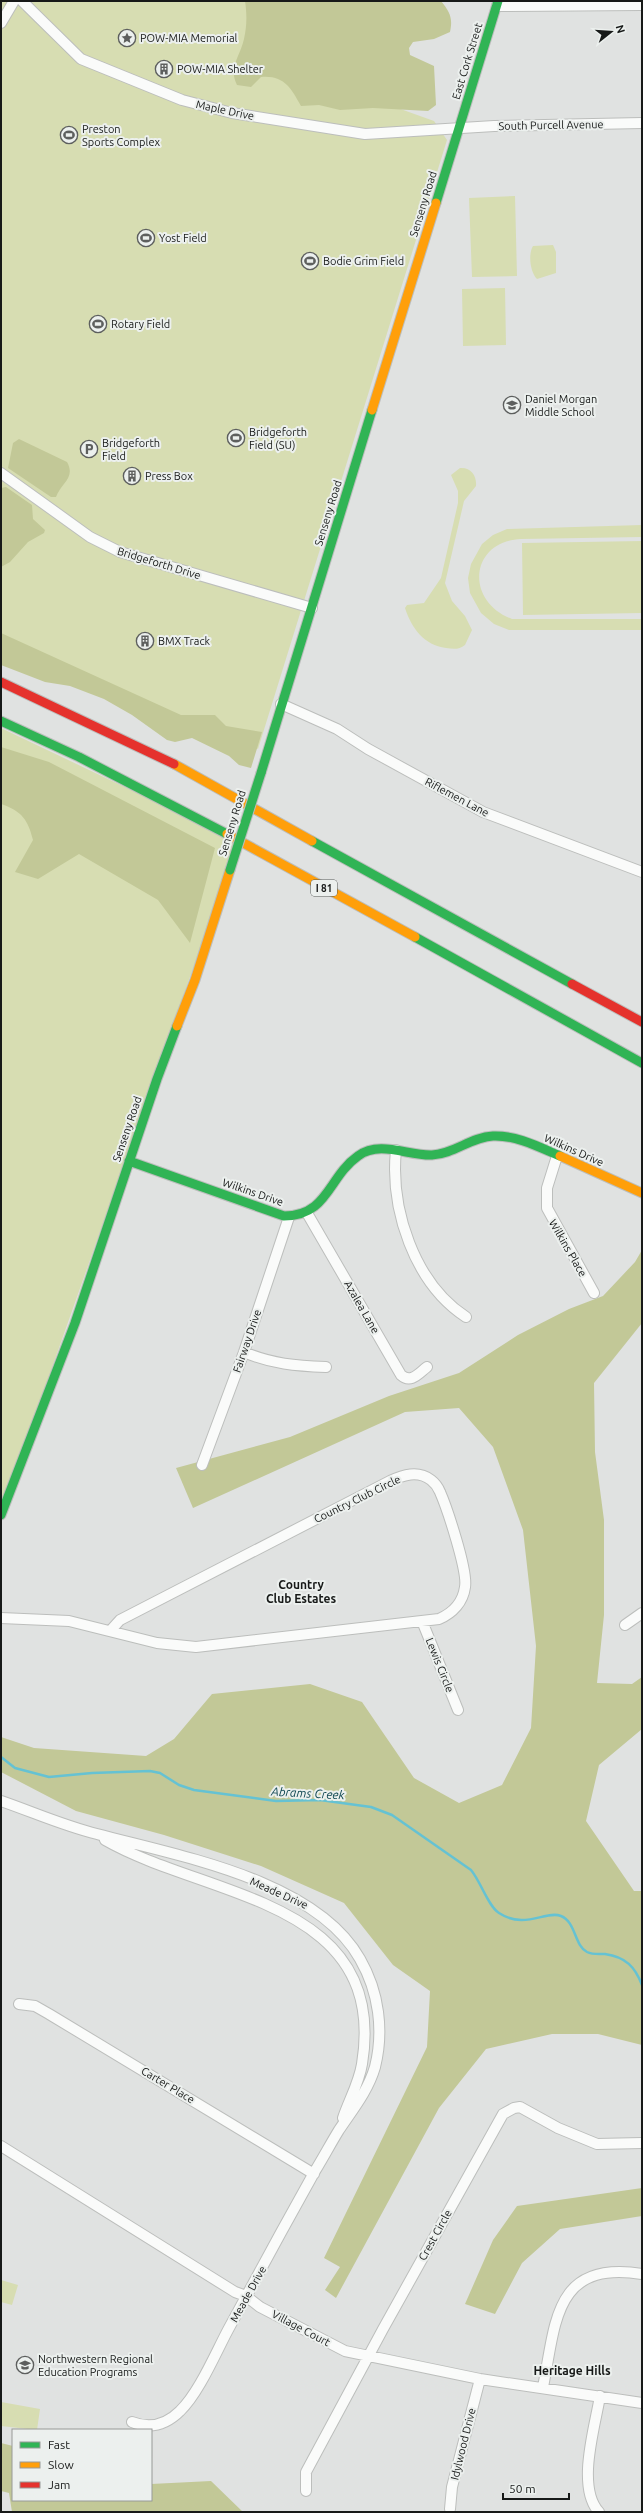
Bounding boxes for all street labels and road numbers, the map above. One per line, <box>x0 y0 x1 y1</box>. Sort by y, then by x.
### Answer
street label: East Cork Street <box>450 21 485 101</box>
street label: Maple Drive <box>195 98 255 122</box>
street label: South Purcell Avenue <box>498 118 604 132</box>
street label: Senseny Road <box>407 170 439 238</box>
street label: Senseny Road <box>312 479 344 547</box>
street label: Bridgeforth Drive <box>116 545 202 581</box>
street label: Riflemen Lane <box>423 775 491 819</box>
street label: Senseny Road <box>216 789 248 857</box>
road number: I 81 <box>311 880 337 896</box>
street label: Senseny Road <box>110 1095 144 1163</box>
street label: Wilkins Drive <box>542 1132 606 1168</box>
street label: Wilkins Drive <box>221 1176 285 1208</box>
street label: Wilkins Place <box>547 1217 589 1279</box>
street label: Azalea Lane <box>342 1279 382 1335</box>
street label: Fairway Drive <box>231 1308 263 1374</box>
street label: Country Club Circle <box>312 1473 402 1525</box>
street label: Lewis Circle <box>424 1636 456 1694</box>
street label: Meade Drive <box>248 1875 310 1911</box>
street label: Carter Place <box>139 2064 197 2106</box>
street label: Crest Circle <box>416 2207 454 2263</box>
street label: Meade Drive <box>228 2264 268 2324</box>
street label: Village Court <box>270 2308 333 2349</box>
street label: Idylwood Drive <box>448 2407 478 2481</box>

